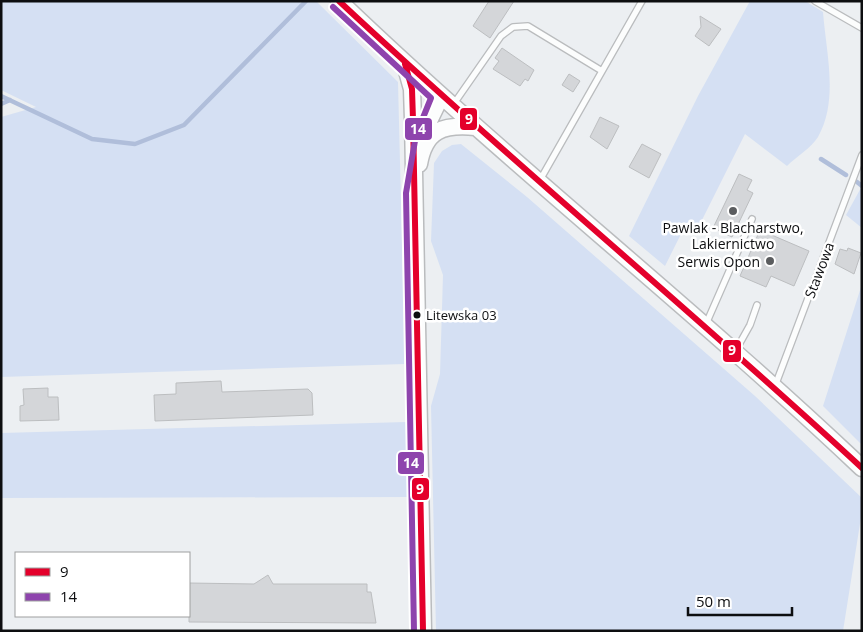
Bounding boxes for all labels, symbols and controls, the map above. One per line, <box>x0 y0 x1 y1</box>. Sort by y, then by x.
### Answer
line badge: 9 <box>459 107 478 131</box>
text: 9 <box>465 109 473 128</box>
line badge: 14 <box>404 117 433 141</box>
text: 14 <box>410 119 426 138</box>
marker: Pawlak - Blacharstwo, Lakiernictwo <box>727 205 739 217</box>
place label: Pawlak - Blacharstwo, Lakiernictwo <box>662 218 804 253</box>
street label: Stawowa <box>800 239 838 301</box>
place label: Serwis Opon <box>678 252 760 271</box>
marker: Serwis Opon <box>764 255 776 267</box>
place label: Litewska 03 <box>426 306 497 324</box>
marker: Litewska 03 <box>412 310 422 320</box>
line badge: 9 <box>722 339 742 363</box>
text: 9 <box>728 340 736 359</box>
line badge: 14 <box>397 451 425 475</box>
text: 14 <box>403 453 419 472</box>
line badge: 9 <box>411 477 430 501</box>
text: 9 <box>416 479 424 498</box>
legend <box>15 552 190 617</box>
text: 9 <box>60 561 69 581</box>
scale bar <box>688 584 792 616</box>
text: 14 <box>60 586 78 606</box>
text: 50 m <box>696 591 731 611</box>

